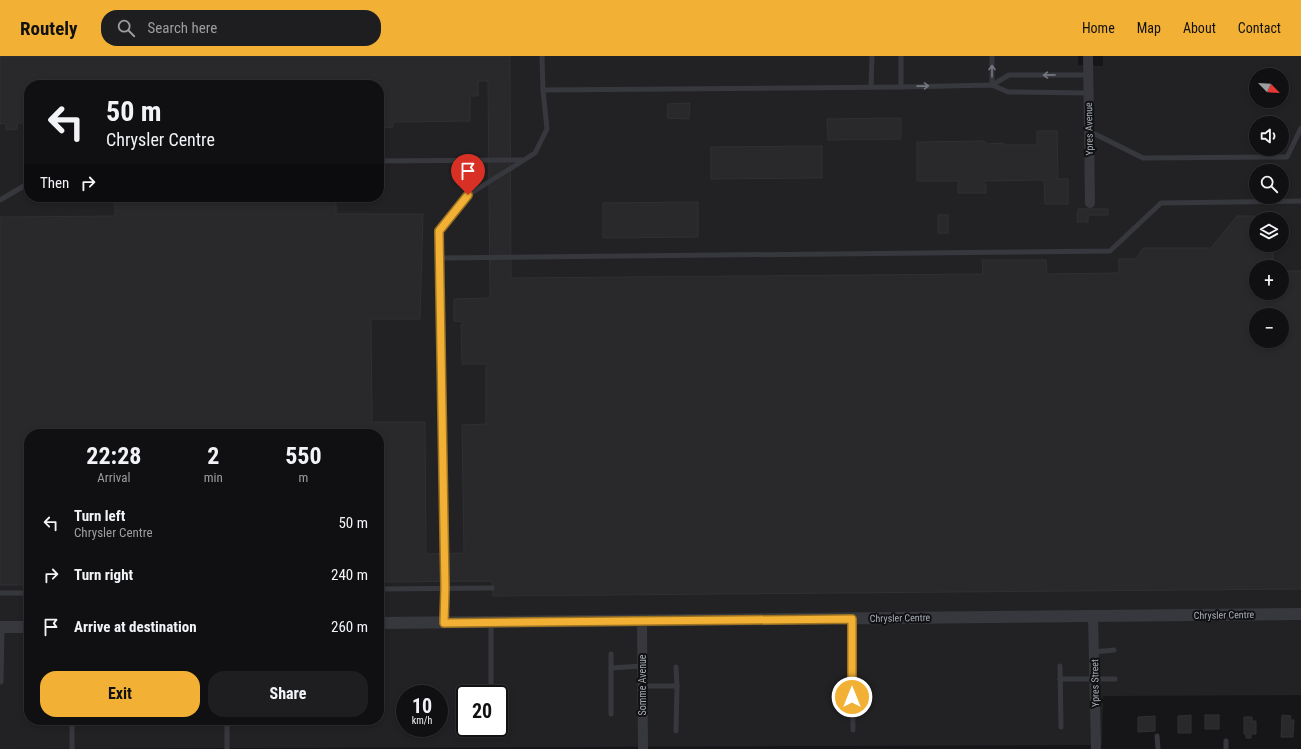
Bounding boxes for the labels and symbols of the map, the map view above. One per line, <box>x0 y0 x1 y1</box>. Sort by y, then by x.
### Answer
one-way arrow <box>988 65 996 78</box>
north arrow <box>1249 68 1289 108</box>
one-way arrow <box>1043 71 1056 79</box>
one-way arrow <box>916 83 929 90</box>
street label: Ypres Avenue <box>1083 102 1095 156</box>
pin <box>451 154 485 195</box>
street label: Chrysler Centre <box>1194 609 1255 621</box>
street label: Chrysler Centre <box>870 612 931 624</box>
street label: Somme Avenue <box>637 654 648 716</box>
street label: Ypres Street <box>1089 659 1101 707</box>
position arrow <box>831 676 873 718</box>
speed limit sign: 20 <box>456 685 508 737</box>

